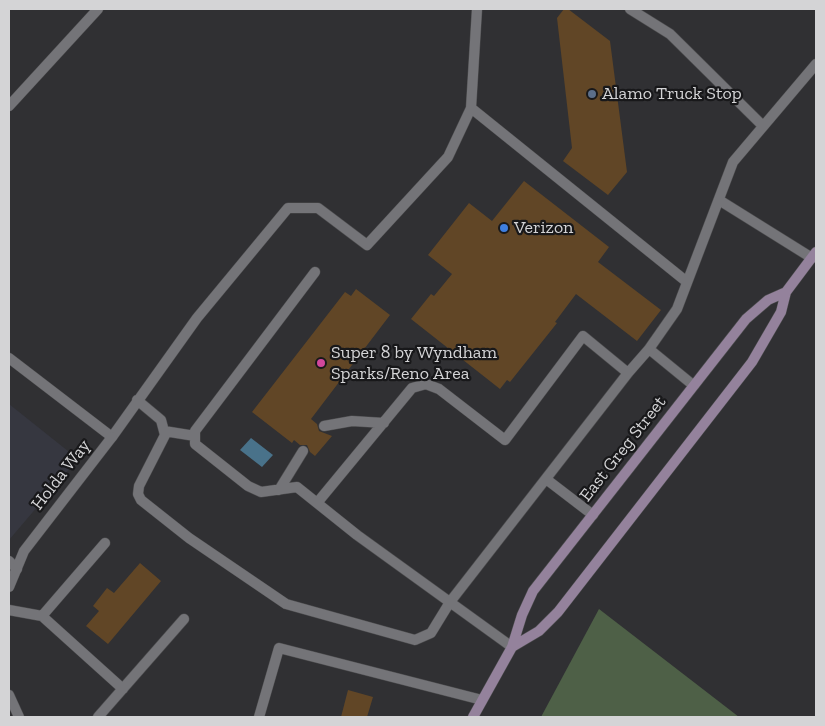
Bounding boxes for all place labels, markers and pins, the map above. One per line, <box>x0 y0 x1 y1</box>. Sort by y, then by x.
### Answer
place label: Alamo Truck Stop <box>602 83 742 105</box>
marker: Alamo Truck Stop <box>586 88 598 100</box>
place label: Verizon <box>514 217 573 239</box>
marker: Verizon <box>498 222 510 234</box>
place label: Super 8 by Wyndham Sparks/Reno Area <box>331 342 497 384</box>
marker: Super 8 by Wyndham Sparks/Reno Area <box>315 357 327 369</box>

